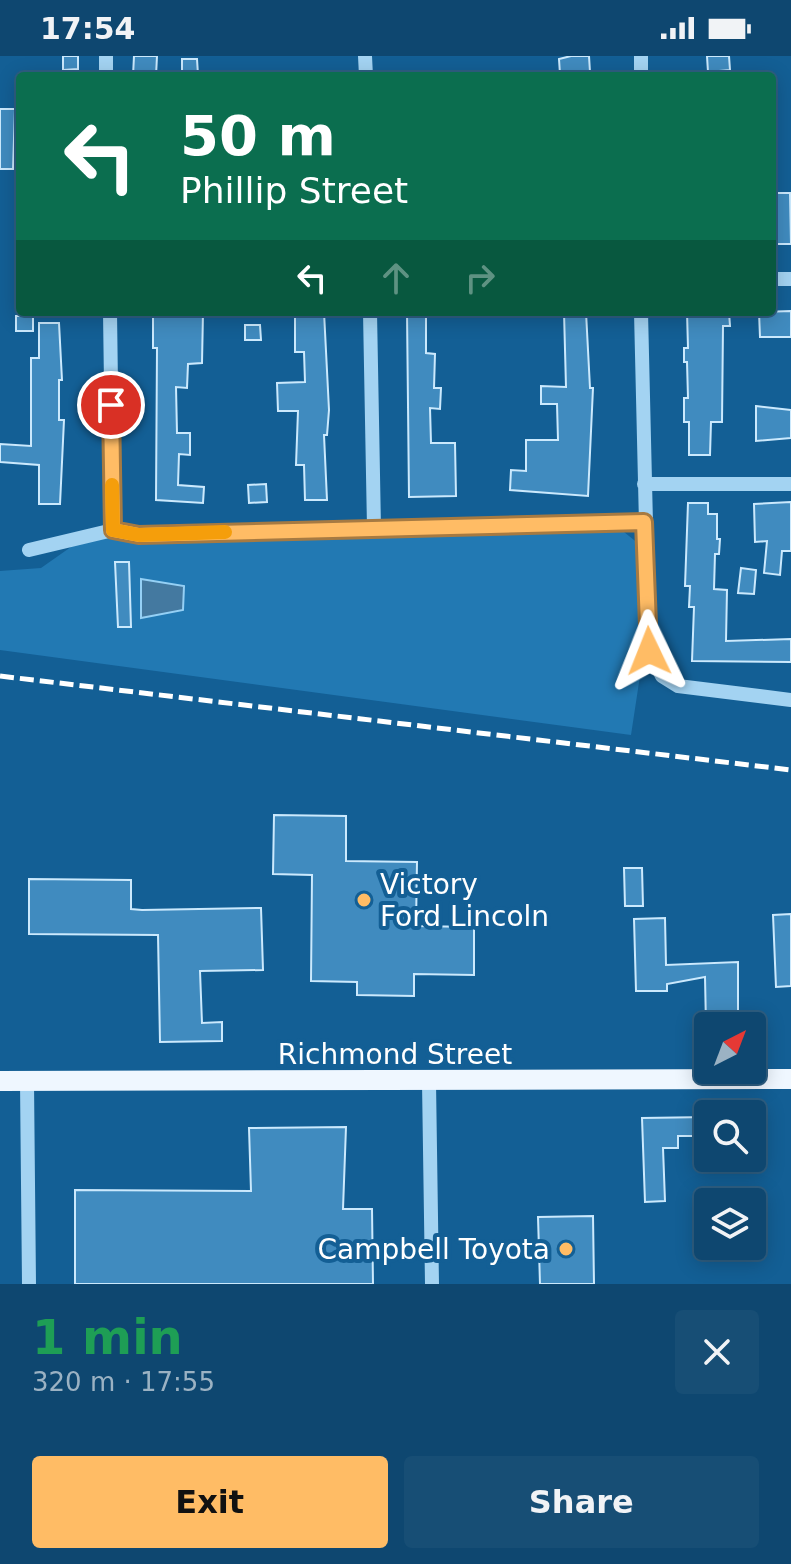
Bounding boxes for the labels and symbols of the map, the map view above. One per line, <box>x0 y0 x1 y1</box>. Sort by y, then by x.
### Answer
pin <box>77 371 145 439</box>
position arrow <box>607 609 691 693</box>
place label: Victory Ford Lincoln <box>380 868 549 933</box>
marker: Victory Ford Lincoln <box>355 891 373 909</box>
north arrow <box>694 1012 766 1084</box>
street label: Richmond Street <box>278 1038 512 1071</box>
place label: Campbell Toyota <box>317 1233 550 1266</box>
marker: Campbell Toyota <box>557 1240 575 1258</box>

